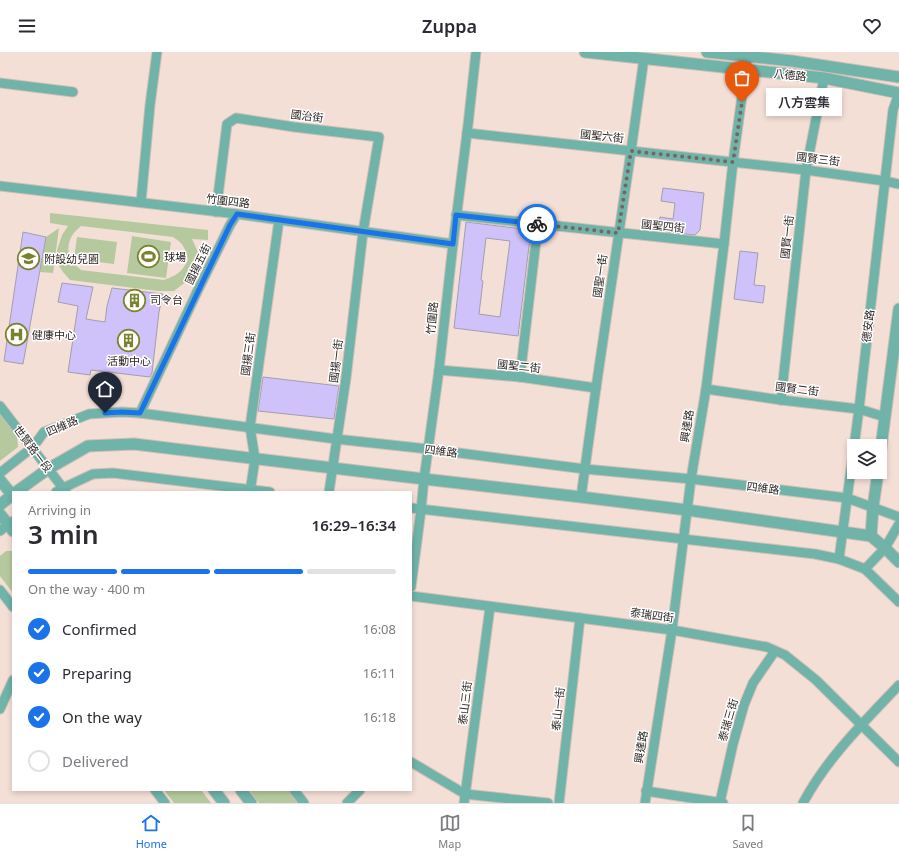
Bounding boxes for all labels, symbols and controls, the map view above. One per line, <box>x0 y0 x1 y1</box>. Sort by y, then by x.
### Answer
text: Zuppa <box>422 14 477 38</box>
icon: menu <box>16 15 38 37</box>
icon: heart <box>861 15 883 37</box>
pin <box>725 61 759 102</box>
street label: 八德路 <box>773 65 807 84</box>
icon: bag <box>731 67 753 89</box>
callout: 八方雲集 <box>766 88 842 116</box>
text: 八方雲集 <box>778 93 830 111</box>
street label: 國治街 <box>290 106 324 125</box>
street label: 國聖六街 <box>579 126 625 145</box>
street label: 國賢三街 <box>795 148 841 169</box>
street label: 竹圍四路 <box>205 190 251 211</box>
courier <box>517 204 557 244</box>
icon: bike <box>526 213 548 235</box>
street label: 國賢一街 <box>777 214 796 260</box>
street label: 國聖四街 <box>640 216 686 235</box>
street label: 國揚五街 <box>181 241 214 287</box>
sports icon: 球場 <box>136 244 162 270</box>
school or university icon: 附設幼兒園 <box>15 246 41 272</box>
place label: 球場 <box>164 249 186 264</box>
place label: 附設幼兒園 <box>44 251 99 266</box>
street label: 國聖一街 <box>589 253 610 299</box>
building icon: 司令台 <box>122 287 148 313</box>
place label: 司令台 <box>150 292 183 307</box>
street label: 竹圍路 <box>422 301 441 335</box>
street label: 德安路 <box>858 309 877 343</box>
hospital icon: 健康中心 <box>4 322 30 348</box>
place label: 健康中心 <box>32 327 76 342</box>
building icon: 活動中心 <box>116 328 142 354</box>
street label: 國揚三街 <box>237 331 258 377</box>
street label: 國揚一街 <box>325 338 346 384</box>
place label: 活動中心 <box>107 353 151 368</box>
street label: 國聖二街 <box>496 356 542 375</box>
pin <box>88 372 122 413</box>
icon: home <box>94 378 116 400</box>
street label: 國賢二街 <box>774 378 820 399</box>
street label: 興達路 <box>677 408 696 443</box>
street label: 四維路 <box>44 412 80 439</box>
street label: 世賢路一段 <box>11 422 56 475</box>
map controls <box>847 439 887 479</box>
button: layers <box>847 439 887 479</box>
street label: 四維路 <box>424 441 458 460</box>
street label: 四維路 <box>746 478 780 497</box>
text: Arriving in <box>28 501 91 519</box>
text: 16:29–16:34 <box>312 515 396 535</box>
text: 3 min <box>28 516 99 552</box>
text: On the way · 400 m <box>28 580 145 598</box>
street label: 泰瑞四街 <box>629 604 675 625</box>
icon: check <box>28 618 50 640</box>
text: Confirmed <box>62 619 137 639</box>
text: 16:08 <box>363 620 396 638</box>
icon: check <box>28 662 50 684</box>
text: Preparing <box>62 663 132 683</box>
text: 16:11 <box>363 664 396 682</box>
street label: 泰山三街 <box>454 680 475 726</box>
street label: 泰山一街 <box>548 686 567 732</box>
street label: 泰瑞三街 <box>714 697 741 743</box>
icon: check <box>28 706 50 728</box>
text: On the way <box>62 707 142 727</box>
text: 16:18 <box>363 708 396 726</box>
street label: 興達路 <box>631 729 650 764</box>
text: Delivered <box>62 751 129 771</box>
tab: Home <box>136 812 167 851</box>
tab: Map <box>438 812 461 851</box>
tab: Saved <box>733 812 763 851</box>

